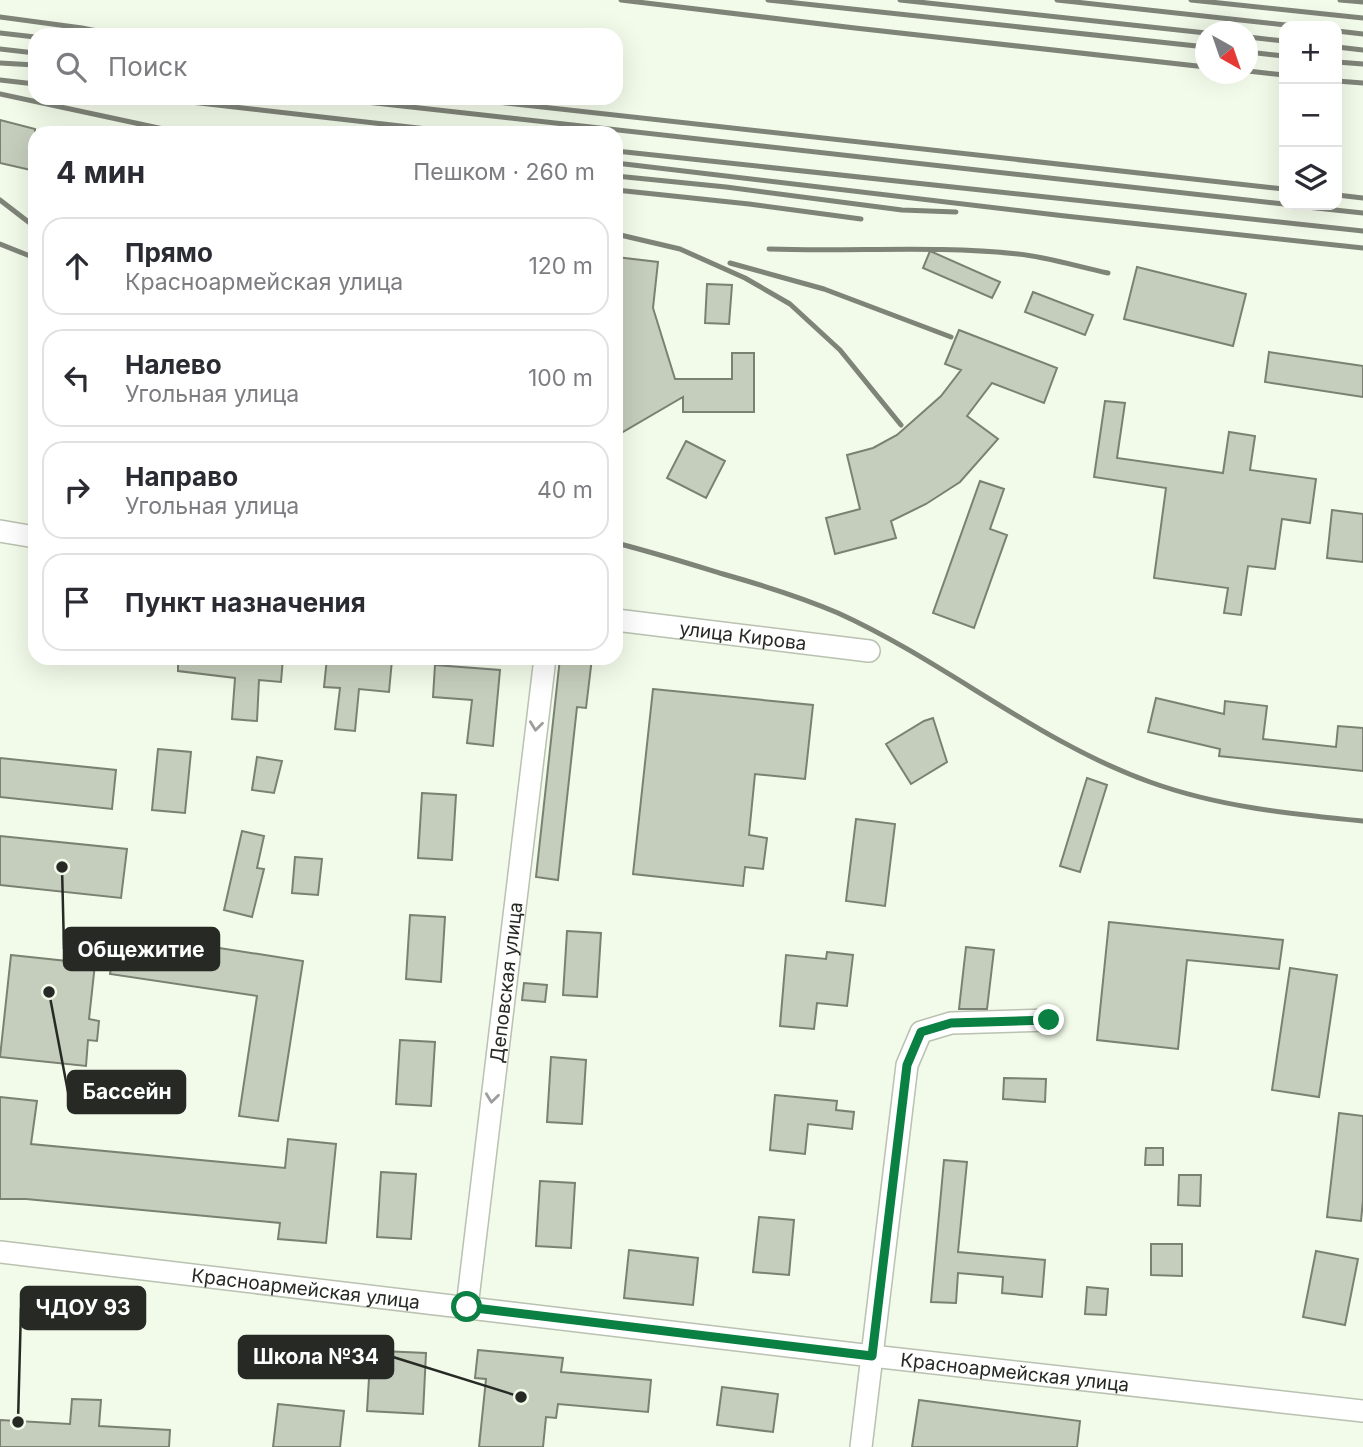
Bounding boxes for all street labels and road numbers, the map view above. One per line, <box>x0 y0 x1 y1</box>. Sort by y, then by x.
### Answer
street label: улица Кирова <box>678 616 808 655</box>
street label: Деповская улица <box>485 901 527 1064</box>
street label: Красноармейская улица <box>190 1263 421 1314</box>
street label: Красноармейская улица <box>899 1348 1130 1396</box>

